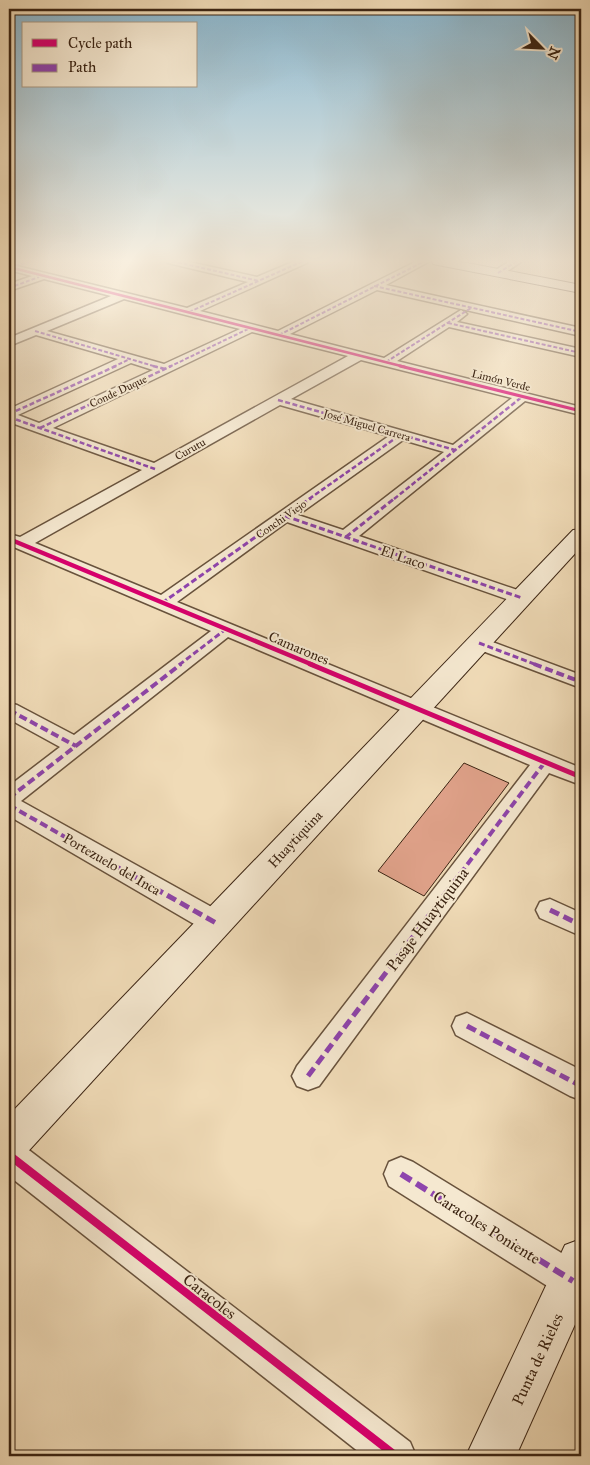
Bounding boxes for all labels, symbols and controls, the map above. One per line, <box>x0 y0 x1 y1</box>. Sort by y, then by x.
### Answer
legend <box>22 22 198 88</box>
north arrow <box>518 22 568 72</box>
text: Cycle path <box>68 34 133 52</box>
text: N <box>543 44 564 62</box>
text: Path <box>68 58 97 76</box>
street label: Limón Verde <box>470 367 532 394</box>
street label: Conde Duque <box>87 372 150 411</box>
street label: José Miguel Carrera <box>321 407 412 445</box>
street label: Curutu <box>173 436 208 463</box>
street label: Conchi Viejo <box>254 497 309 542</box>
street label: El Laco <box>378 542 427 573</box>
street label: Camarones <box>266 628 332 669</box>
street label: Huaytiquina <box>265 807 327 872</box>
street label: Portezuelo del Inca <box>60 830 164 899</box>
street label: Pasaje Huaytiquina <box>382 864 473 975</box>
street label: Caracoles Poniente <box>430 1187 544 1268</box>
street label: Caracoles <box>179 1270 240 1323</box>
street label: Punta de Rieles <box>508 1310 567 1408</box>

